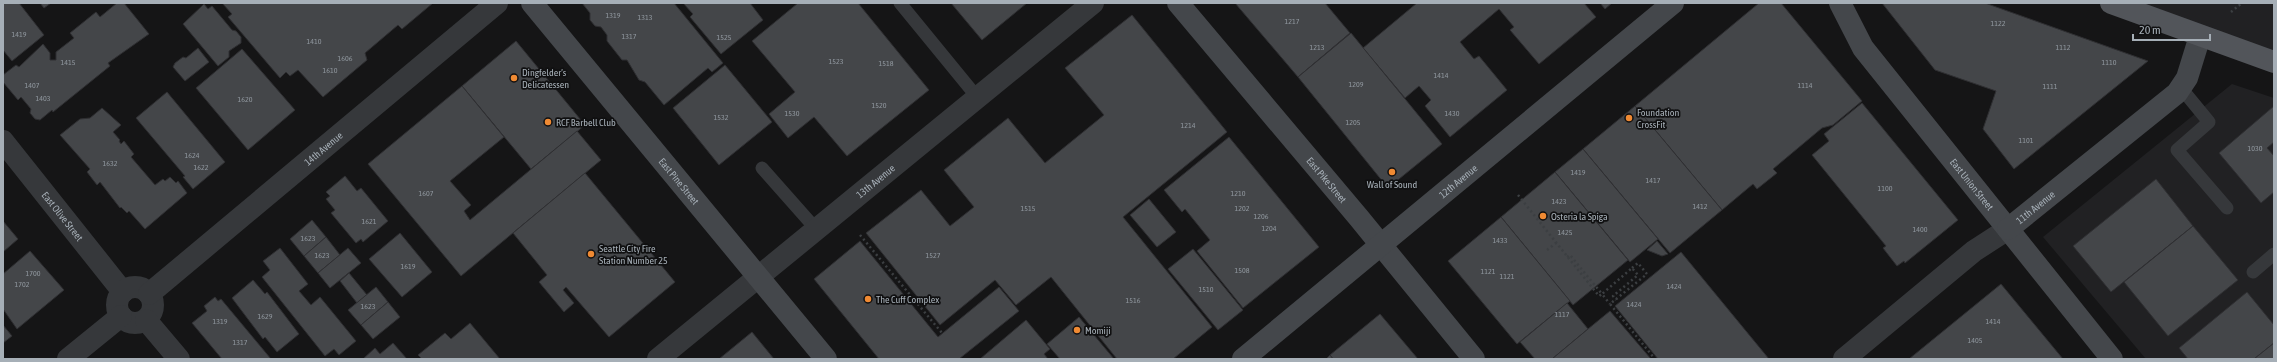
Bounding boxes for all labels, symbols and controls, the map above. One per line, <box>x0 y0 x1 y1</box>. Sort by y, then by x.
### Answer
house number: 1319 <box>605 11 621 20</box>
house number: 1313 <box>637 13 653 22</box>
scale bar <box>2133 16 2210 42</box>
house number: 1217 <box>1284 17 1300 26</box>
house number: 1122 <box>1990 19 2006 28</box>
text: 20 m <box>2139 23 2161 37</box>
house number: 1419 <box>11 30 27 39</box>
house number: 1317 <box>621 32 637 41</box>
house number: 1525 <box>716 33 732 42</box>
house number: 1410 <box>306 37 322 46</box>
house number: 1213 <box>1309 43 1325 52</box>
house number: 1112 <box>2055 43 2071 52</box>
house number: 1606 <box>337 54 353 63</box>
house number: 1523 <box>828 57 844 66</box>
house number: 1415 <box>60 58 76 67</box>
house number: 1110 <box>2101 58 2117 67</box>
house number: 1518 <box>878 59 894 68</box>
house number: 1610 <box>322 66 338 75</box>
place label: Dingfelder’s Delicatessen <box>522 67 569 90</box>
house number: 1414 <box>1433 71 1449 80</box>
marker: Dingfelder’s Delicatessen <box>509 73 519 83</box>
house number: 1209 <box>1348 80 1364 89</box>
house number: 1407 <box>24 81 40 90</box>
house number: 1114 <box>1797 81 1813 90</box>
house number: 1111 <box>2042 82 2058 91</box>
house number: 1403 <box>35 94 51 103</box>
house number: 1620 <box>237 95 253 104</box>
house number: 1520 <box>871 101 887 110</box>
place label: Foundation CrossFit <box>1637 107 1679 130</box>
house number: 1530 <box>784 109 800 118</box>
house number: 1430 <box>1444 109 1460 118</box>
house number: 1532 <box>713 113 729 122</box>
marker: Foundation CrossFit <box>1624 113 1634 123</box>
marker: RCF Barbell Club <box>543 117 553 127</box>
place label: RCF Barbell Club <box>556 117 616 128</box>
house number: 1205 <box>1345 118 1361 127</box>
house number: 1214 <box>1180 121 1196 130</box>
street label: 14th Avenue <box>302 129 345 168</box>
house number: 1101 <box>2018 136 2034 145</box>
house number: 1030 <box>2247 144 2263 153</box>
house number: 1624 <box>184 151 200 160</box>
street label: East Pike Street <box>1304 155 1349 205</box>
street label: East Pine Street <box>656 156 701 207</box>
street label: East Union Street <box>1948 157 1996 213</box>
house number: 1632 <box>102 159 118 168</box>
street label: 13th Avenue <box>854 162 898 200</box>
street label: 12th Avenue <box>1437 162 1480 200</box>
house number: 1622 <box>193 163 209 172</box>
marker: Wall of Sound <box>1387 167 1397 177</box>
house number: 1419 <box>1570 168 1586 177</box>
house number: 1417 <box>1645 176 1661 185</box>
place label: Wall of Sound <box>1367 179 1417 190</box>
house number: 1100 <box>1877 184 1893 193</box>
street label: 11th Avenue <box>2014 188 2057 226</box>
house number: 1607 <box>418 189 434 198</box>
house number: 1210 <box>1230 189 1246 198</box>
street label: East Olive Street <box>40 190 85 243</box>
house number: 1423 <box>1551 197 1567 206</box>
house number: 1412 <box>1692 202 1708 211</box>
house number: 1515 <box>1020 204 1036 213</box>
house number: 1202 <box>1234 204 1250 213</box>
marker: Osteria la Spiga <box>1538 211 1548 221</box>
place label: Osteria la Spiga <box>1551 211 1608 222</box>
house number: 1206 <box>1253 212 1269 221</box>
house number: 1621 <box>361 217 377 226</box>
house number: 1204 <box>1261 224 1277 233</box>
house number: 1400 <box>1912 225 1928 234</box>
house number: 1425 <box>1557 228 1573 237</box>
house number: 1623 <box>300 234 316 243</box>
house number: 1433 <box>1492 236 1508 245</box>
place label: Seattle City Fire Station Number 25 <box>599 243 668 266</box>
marker: Seattle City Fire Station Number 25 <box>586 249 596 259</box>
house number: 1623 <box>314 251 330 260</box>
house number: 1527 <box>925 251 941 260</box>
house number: 1619 <box>400 262 416 271</box>
house number: 1508 <box>1234 266 1250 275</box>
house number: 1121 <box>1480 267 1496 276</box>
house number: 1700 <box>25 269 41 278</box>
house number: 1121 <box>1499 272 1515 281</box>
house number: 1702 <box>14 280 30 289</box>
house number: 1424 <box>1666 282 1682 291</box>
house number: 1510 <box>1198 285 1214 294</box>
marker: The Cuff Complex <box>863 294 873 304</box>
place label: The Cuff Complex <box>876 294 939 305</box>
house number: 1516 <box>1125 296 1141 305</box>
house number: 1424 <box>1626 300 1642 309</box>
house number: 1623 <box>360 302 376 311</box>
house number: 1117 <box>1554 310 1570 319</box>
house number: 1629 <box>257 312 273 321</box>
house number: 1319 <box>212 317 228 326</box>
house number: 1414 <box>1985 317 2001 326</box>
marker: Momiji <box>1072 325 1082 335</box>
place label: Momiji <box>1085 325 1111 336</box>
house number: 1405 <box>1967 336 1983 345</box>
house number: 1317 <box>232 338 248 347</box>

